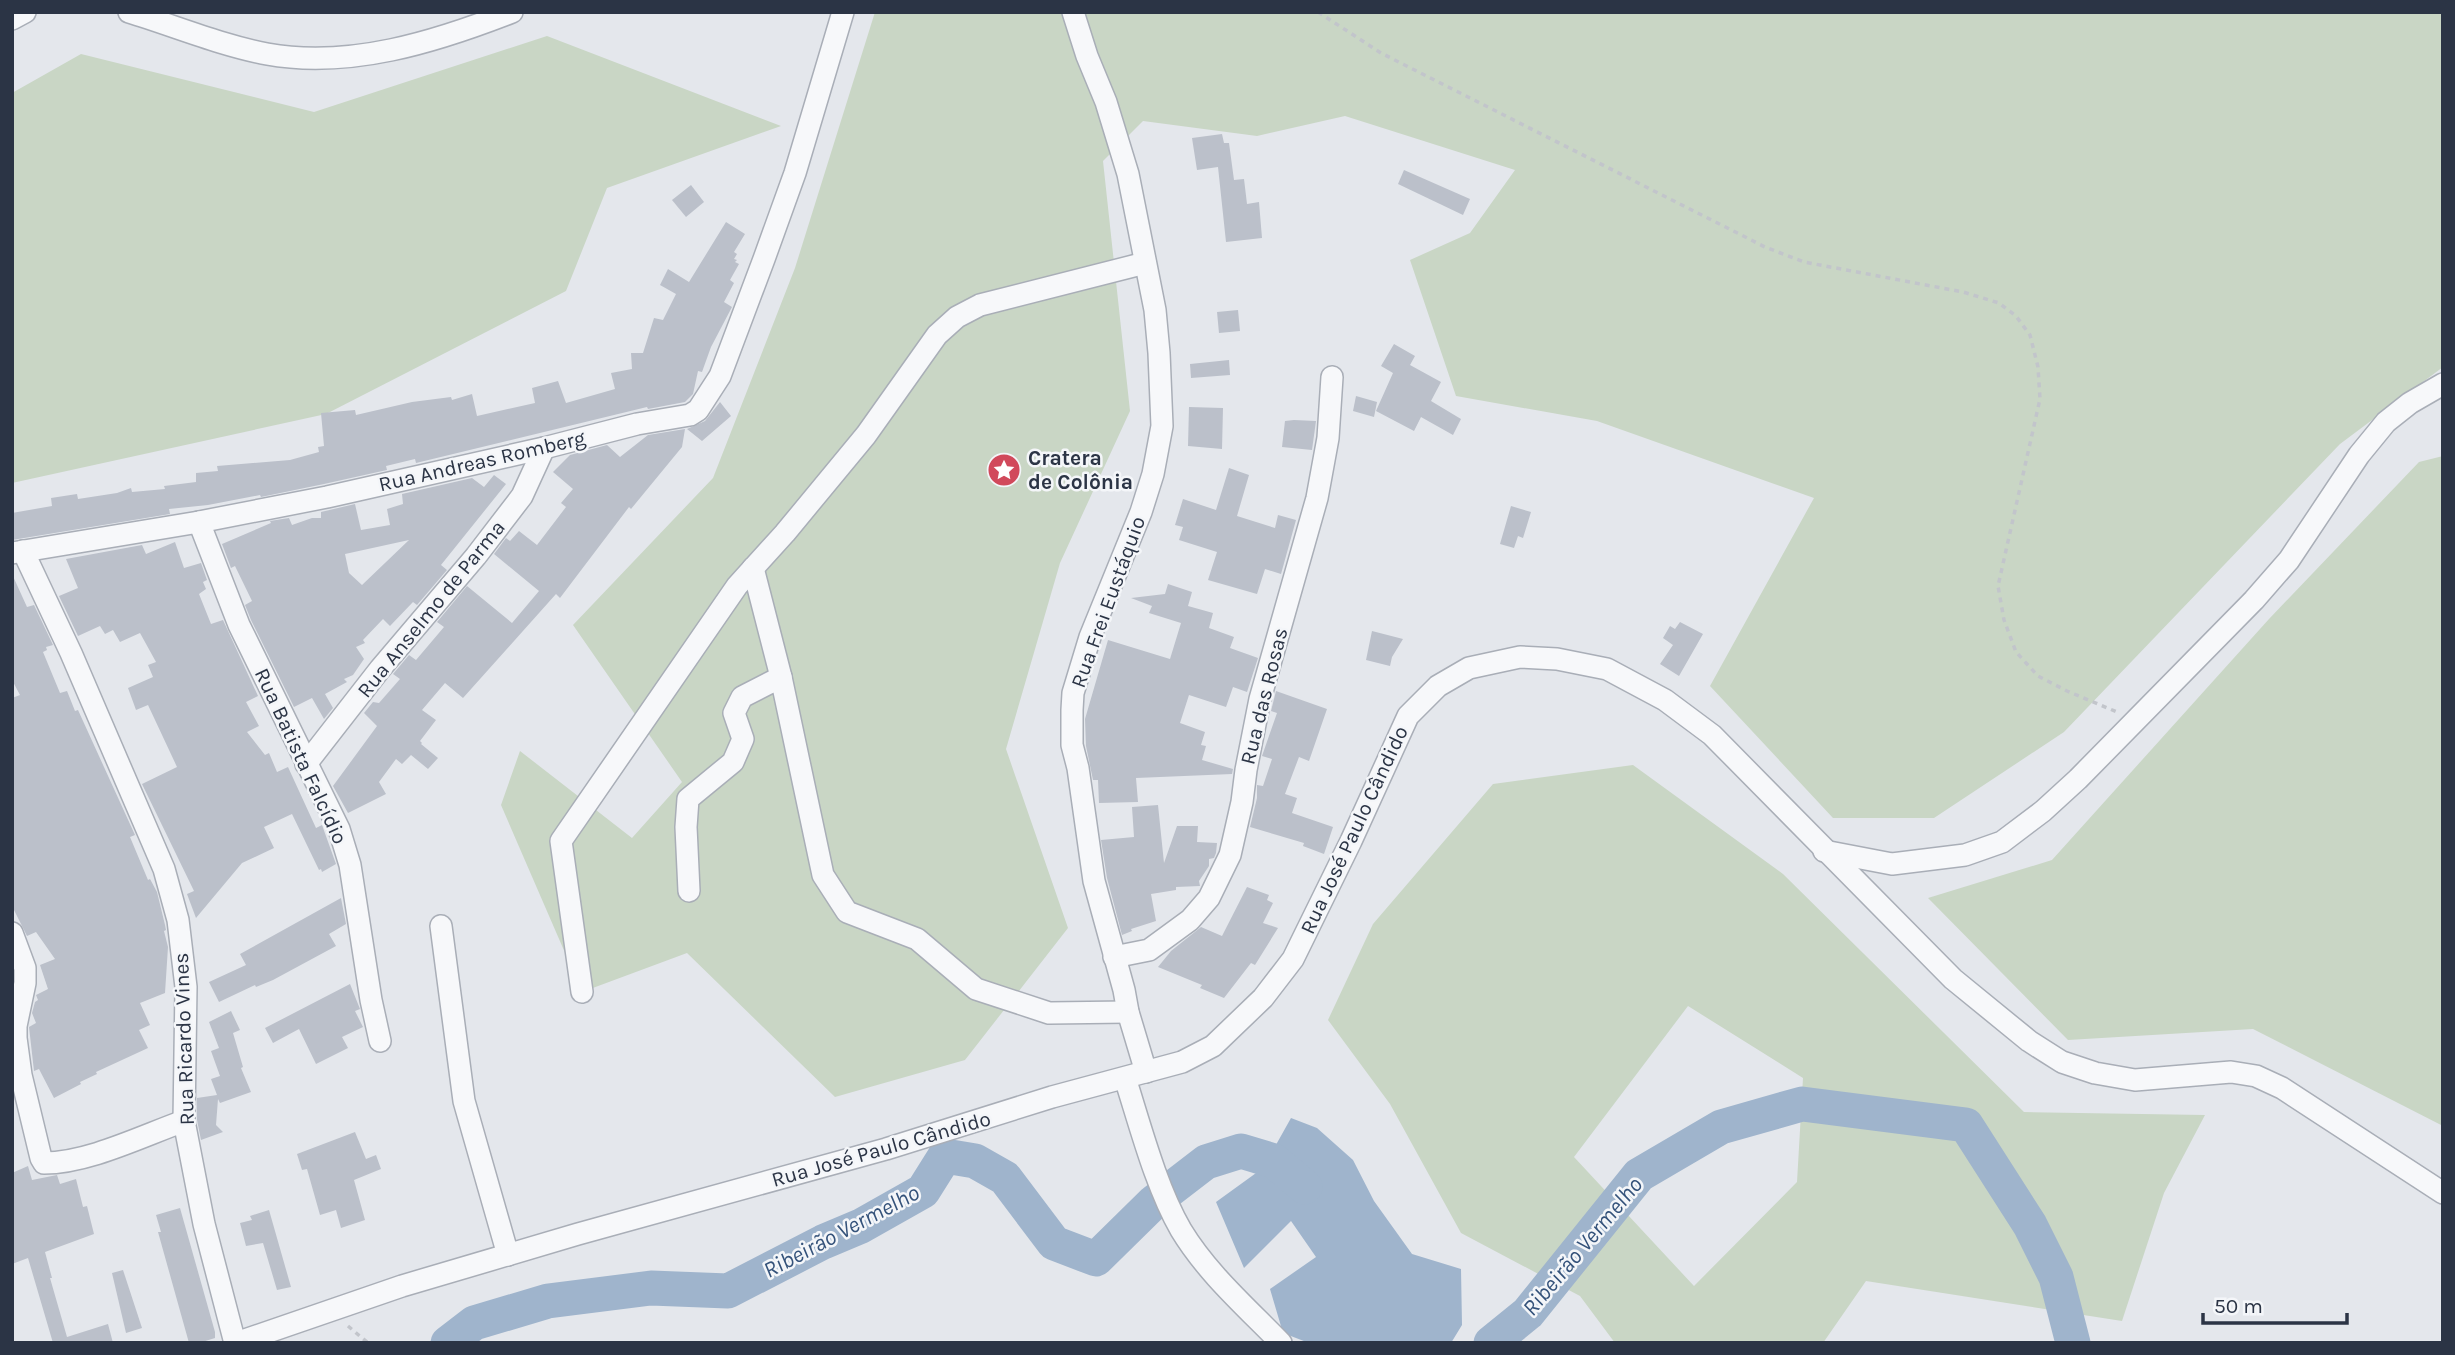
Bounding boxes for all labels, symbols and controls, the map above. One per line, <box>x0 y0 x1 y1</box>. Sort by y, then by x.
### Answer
street label: Rua Andreas Romberg <box>376 425 588 496</box>
place label: Cratera de Colônia <box>1028 446 1133 494</box>
place icon: Cratera de Colônia <box>985 451 1023 489</box>
street label: Rua Frei Eustáquio <box>1066 513 1150 691</box>
street label: Rua Anselmo de Parma <box>352 516 510 702</box>
street label: Rua das Rosas <box>1235 625 1293 767</box>
street label: Rua Batista Falcídio <box>250 664 352 848</box>
street label: Rua José Paulo Cândido <box>1295 722 1413 938</box>
street label: Rua Ricardo Vines <box>169 952 199 1126</box>
street label: Rua José Paulo Cândido <box>769 1106 993 1192</box>
water label: Ribeirão Vermelho <box>1517 1172 1648 1321</box>
water label: Ribeirão Vermelho <box>759 1179 924 1284</box>
scale bar <box>2203 1282 2346 1326</box>
text: 50 m <box>2214 1294 2263 1318</box>

